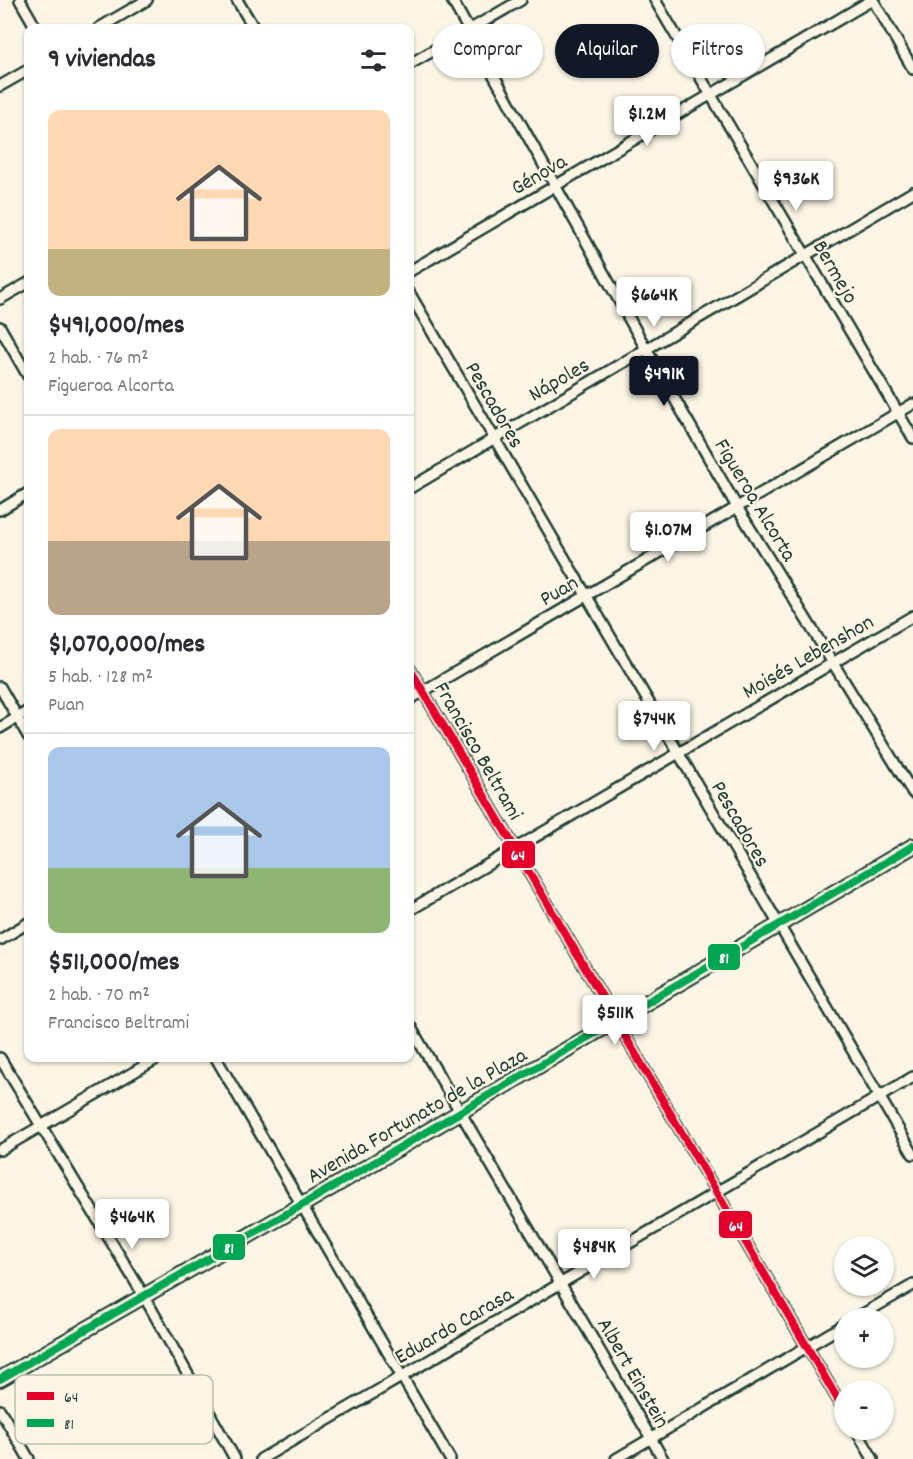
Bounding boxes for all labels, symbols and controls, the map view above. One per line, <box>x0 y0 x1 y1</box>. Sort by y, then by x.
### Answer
chip: Comprar <box>432 24 543 78</box>
chip: Alquilar <box>555 24 659 78</box>
chip: Filtros <box>671 24 765 78</box>
text: 9 viviendas <box>48 42 156 79</box>
icon: filters <box>357 44 390 77</box>
pin: $1.2M <box>605 96 689 147</box>
text: $1.2M <box>628 101 666 129</box>
street label: Génova <box>506 147 574 204</box>
icon: home <box>165 149 273 257</box>
pin: $936K <box>754 161 838 212</box>
text: $936K <box>772 166 820 194</box>
street label: Bermejo <box>803 235 865 310</box>
pin: $664K <box>612 277 696 328</box>
text: $664K <box>630 282 678 310</box>
text: $491,000/mes <box>48 308 185 345</box>
text: 2 hab. · 76 m² <box>48 345 149 373</box>
street label: Nápoles <box>523 351 596 411</box>
pin: $491K <box>622 356 706 407</box>
street label: Pescadores <box>456 357 530 455</box>
text: $491K <box>643 361 685 389</box>
text: Figueroa Alcorta <box>48 373 174 401</box>
street label: Figueroa Alcorta <box>705 433 803 569</box>
icon: home <box>165 468 273 576</box>
pin: $1.07M <box>619 512 717 563</box>
text: $1.07M <box>644 517 692 545</box>
street label: Puan <box>535 569 585 615</box>
street label: Moisés Lebenshon <box>737 608 880 708</box>
text: $1,070,000/mes <box>48 627 205 664</box>
text: 5 hab. · 128 m² <box>48 664 153 692</box>
street label: Francisco Beltrami <box>425 677 529 827</box>
text: Puan <box>48 692 84 720</box>
pin: $744K <box>612 701 696 752</box>
text: $744K <box>632 706 676 734</box>
street label: Pescadores <box>702 776 776 874</box>
icon: home <box>165 786 273 894</box>
line badge: 64 <box>501 840 536 869</box>
text: 64 <box>511 845 525 868</box>
line badge: 81 <box>707 943 741 971</box>
text: $511,000/mes <box>48 945 180 982</box>
text: 81 <box>719 948 729 971</box>
text: 2 hab. · 70 m² <box>48 982 150 1010</box>
pin: $511K <box>573 995 657 1046</box>
text: $511K <box>596 1000 634 1028</box>
text: Francisco Beltrami <box>48 1010 189 1038</box>
street label: Avenida Fortunato de la Plaza <box>302 1041 534 1193</box>
pin: $464K <box>90 1199 174 1250</box>
text: $464K <box>109 1204 155 1232</box>
line badge: 64 <box>718 1210 753 1239</box>
text: 64 <box>729 1216 743 1239</box>
pin: $484K <box>552 1229 636 1280</box>
line badge: 81 <box>212 1233 246 1261</box>
text: $484K <box>572 1234 616 1262</box>
map controls <box>834 1236 894 1440</box>
button: layers <box>834 1236 894 1296</box>
text: 81 <box>224 1238 234 1261</box>
street label: Eduardo Carasa <box>390 1280 521 1374</box>
button: + <box>834 1308 894 1368</box>
street label: Albert Einstein <box>588 1313 676 1435</box>
legend <box>15 1375 213 1444</box>
button: − <box>834 1380 894 1440</box>
text: 64 <box>64 1387 78 1410</box>
text: 81 <box>64 1414 74 1437</box>

